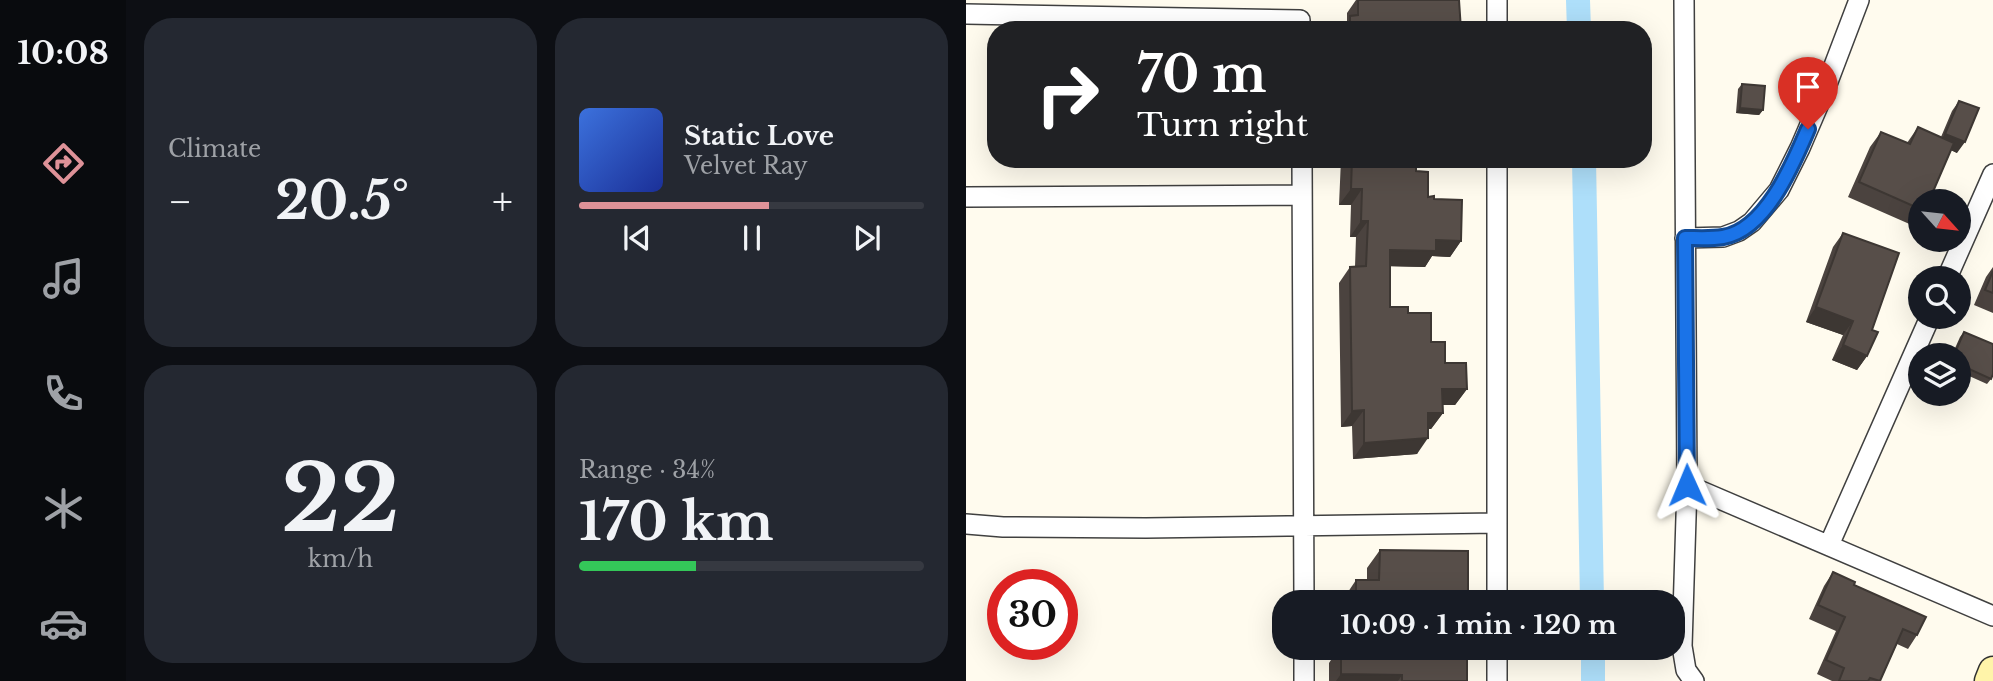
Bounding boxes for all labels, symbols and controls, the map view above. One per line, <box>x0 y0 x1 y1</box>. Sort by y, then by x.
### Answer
text: 10:08 <box>17 33 109 73</box>
text: 70 m <box>1137 44 1267 105</box>
icon: right <box>1022 49 1113 140</box>
pin <box>1778 57 1838 129</box>
icon: arrive <box>1789 68 1827 106</box>
text: Turn right <box>1137 105 1308 145</box>
text: Static Love <box>684 120 834 152</box>
text: Climate <box>168 135 261 163</box>
icon: directions <box>39 139 88 188</box>
text: Velvet Ray <box>684 152 808 180</box>
text: 20.5° <box>275 169 409 233</box>
text: − <box>168 178 192 225</box>
text: + <box>492 178 513 225</box>
north arrow <box>1908 189 1970 252</box>
map controls <box>1908 189 1971 406</box>
icon: previous <box>618 219 656 257</box>
icon: pause <box>733 219 771 257</box>
icon: next <box>848 219 886 257</box>
icon: music <box>39 254 88 303</box>
button: search <box>1908 266 1971 329</box>
button: layers <box>1908 343 1971 406</box>
icon: phone <box>39 369 88 418</box>
text: 22 <box>281 443 400 556</box>
position arrow <box>1650 448 1724 522</box>
text: Range · 34% <box>579 456 715 484</box>
icon: climate <box>39 484 88 533</box>
text: 170 km <box>579 490 774 554</box>
text: km/h <box>308 545 373 573</box>
speed limit sign: 30 <box>987 569 1078 660</box>
icon: car <box>39 599 88 648</box>
text: 10:09 · 1 min · 120 m <box>1340 609 1617 641</box>

